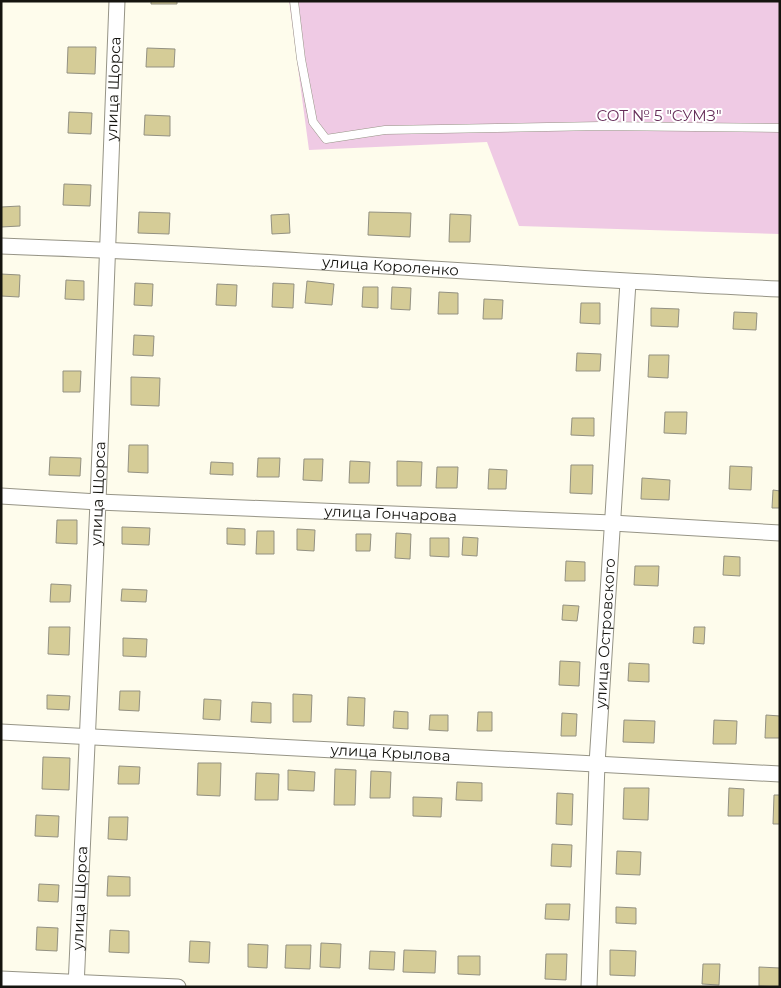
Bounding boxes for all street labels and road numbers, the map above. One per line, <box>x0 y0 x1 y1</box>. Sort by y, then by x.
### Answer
street label: улица Щорса <box>102 36 125 142</box>
street label: улица Короленко <box>320 252 460 280</box>
street label: улица Щорса <box>86 441 109 547</box>
street label: улица Гончарова <box>323 501 457 526</box>
street label: улица Островского <box>591 558 619 710</box>
street label: улица Крылова <box>329 740 451 765</box>
street label: улица Щорса <box>68 845 91 952</box>

